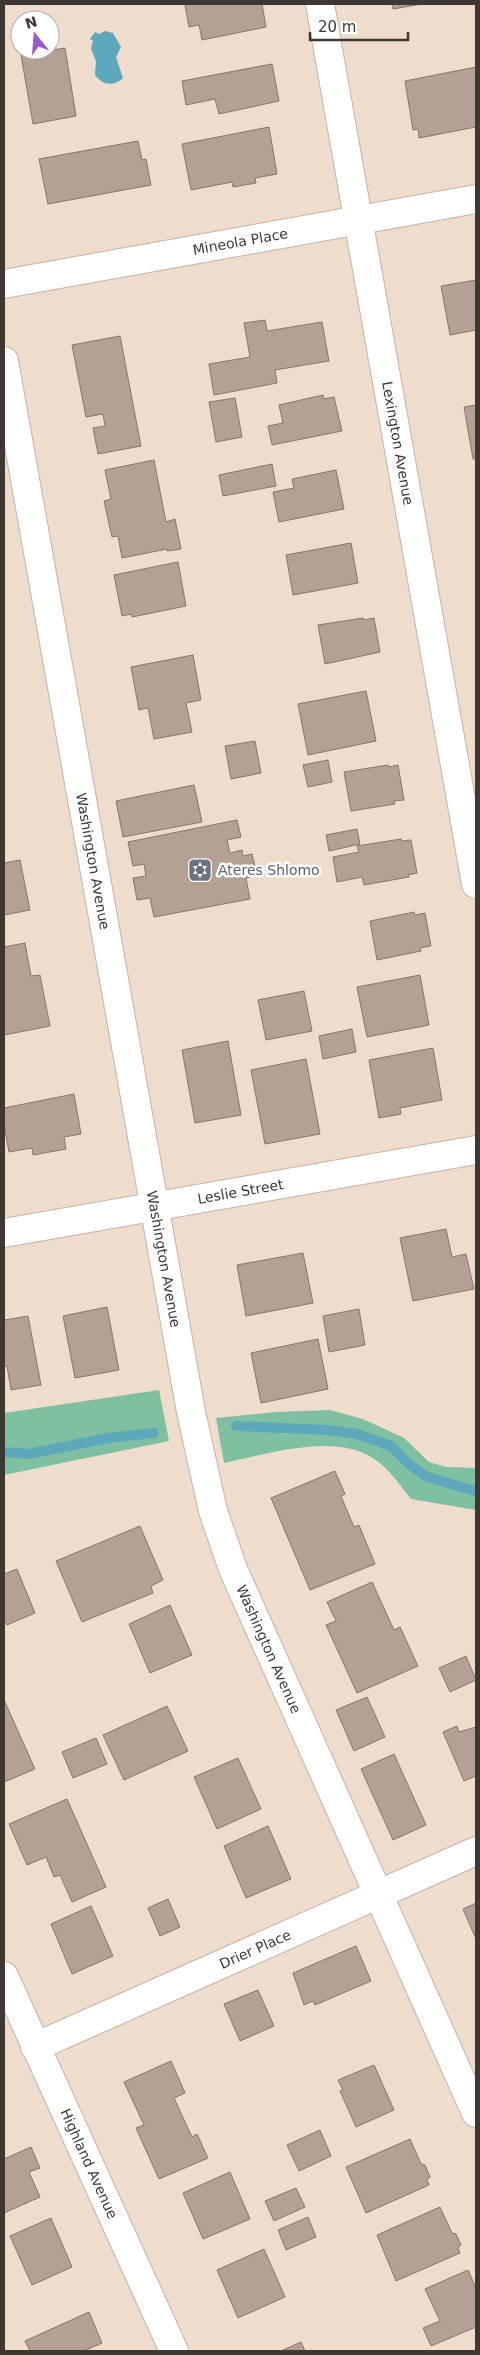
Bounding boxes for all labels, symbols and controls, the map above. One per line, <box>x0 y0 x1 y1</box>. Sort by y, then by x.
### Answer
north arrow <box>10 10 60 60</box>
scale bar <box>310 10 408 42</box>
text: N <box>23 13 39 32</box>
text: 20 m <box>318 18 356 36</box>
street label: Mineola Place <box>191 225 289 258</box>
street label: Lexington Avenue <box>379 380 417 506</box>
street label: Washington Avenue <box>73 791 113 931</box>
synagogue icon: Ateres Shlomo <box>187 857 213 883</box>
place label: Ateres Shlomo <box>218 862 320 878</box>
street label: Leslie Street <box>196 1176 285 1207</box>
street label: Washington Avenue <box>144 1189 184 1329</box>
street label: Washington Avenue <box>233 1582 304 1716</box>
street label: Drier Place <box>217 1926 293 1972</box>
street label: Highland Avenue <box>57 2106 121 2221</box>

